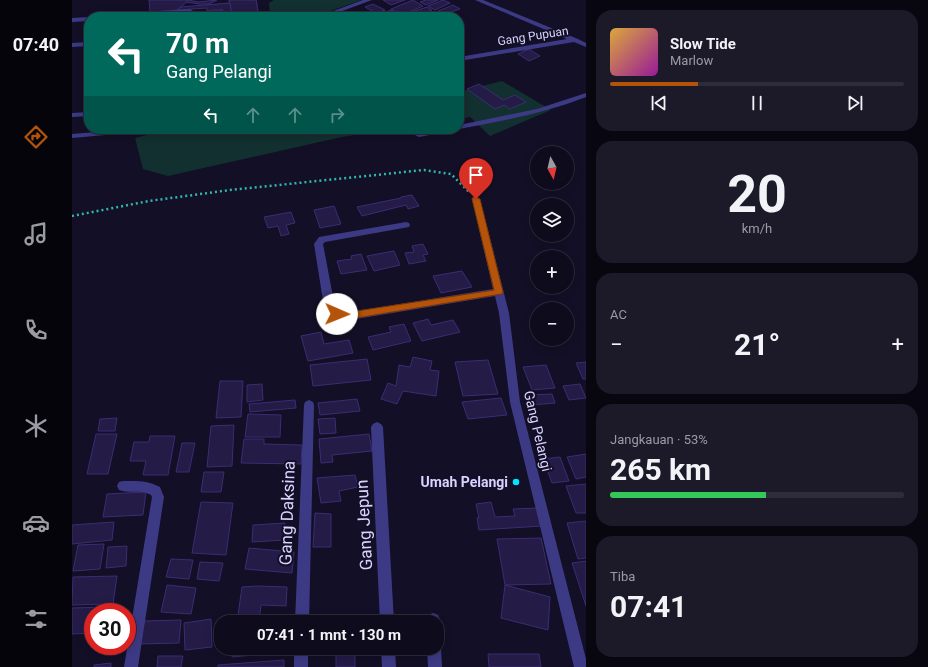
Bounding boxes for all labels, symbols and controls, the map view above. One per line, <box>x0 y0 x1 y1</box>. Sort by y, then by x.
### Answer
street label: Gang Pupuan <box>496 23 570 49</box>
text: 70 m <box>166 27 229 60</box>
icon: left <box>100 28 152 80</box>
text: 07:40 <box>13 34 59 55</box>
text: Slow Tide <box>670 35 736 53</box>
text: Marlow <box>670 53 713 68</box>
text: Gang Pelangi <box>166 61 272 82</box>
icon: previous <box>648 92 670 114</box>
icon: pause <box>746 92 768 114</box>
icon: next <box>844 92 866 114</box>
icon: left <box>200 104 222 126</box>
icon: ahead <box>242 104 264 126</box>
icon: ahead <box>284 104 306 126</box>
icon: right <box>326 104 348 126</box>
icon: directions <box>22 123 50 151</box>
north arrow <box>530 146 574 190</box>
map controls <box>530 146 574 346</box>
pin <box>459 158 493 199</box>
icon: arrive <box>465 164 487 186</box>
text: 20 <box>727 164 787 225</box>
button: layers <box>530 198 574 242</box>
icon: music <box>22 220 50 248</box>
text: km/h <box>742 221 772 236</box>
button: + <box>530 250 574 294</box>
position arrow <box>316 293 358 335</box>
button: − <box>530 302 574 346</box>
text: AC <box>610 307 627 322</box>
icon: phone <box>22 316 50 344</box>
text: 21° <box>734 327 780 362</box>
text: − <box>610 332 623 357</box>
text: + <box>892 332 904 357</box>
street label: Gang Pelangi <box>521 389 555 473</box>
icon: climate <box>22 412 50 440</box>
text: Jangkauan · 53% <box>610 432 708 447</box>
text: 265 km <box>610 452 711 487</box>
street label: Gang Daksina <box>275 460 299 566</box>
place label: Umah Pelangi <box>421 474 508 490</box>
marker: Umah Pelangi <box>511 477 521 487</box>
street label: Gang Jepun <box>352 479 376 571</box>
icon: car <box>22 509 50 537</box>
text: Tiba <box>610 569 635 584</box>
text: 07:41 <box>610 589 687 624</box>
speed limit sign: 30 <box>84 603 136 655</box>
icon: filters <box>22 605 50 633</box>
text: 07:41 · 1 mnt · 130 m <box>257 626 401 644</box>

